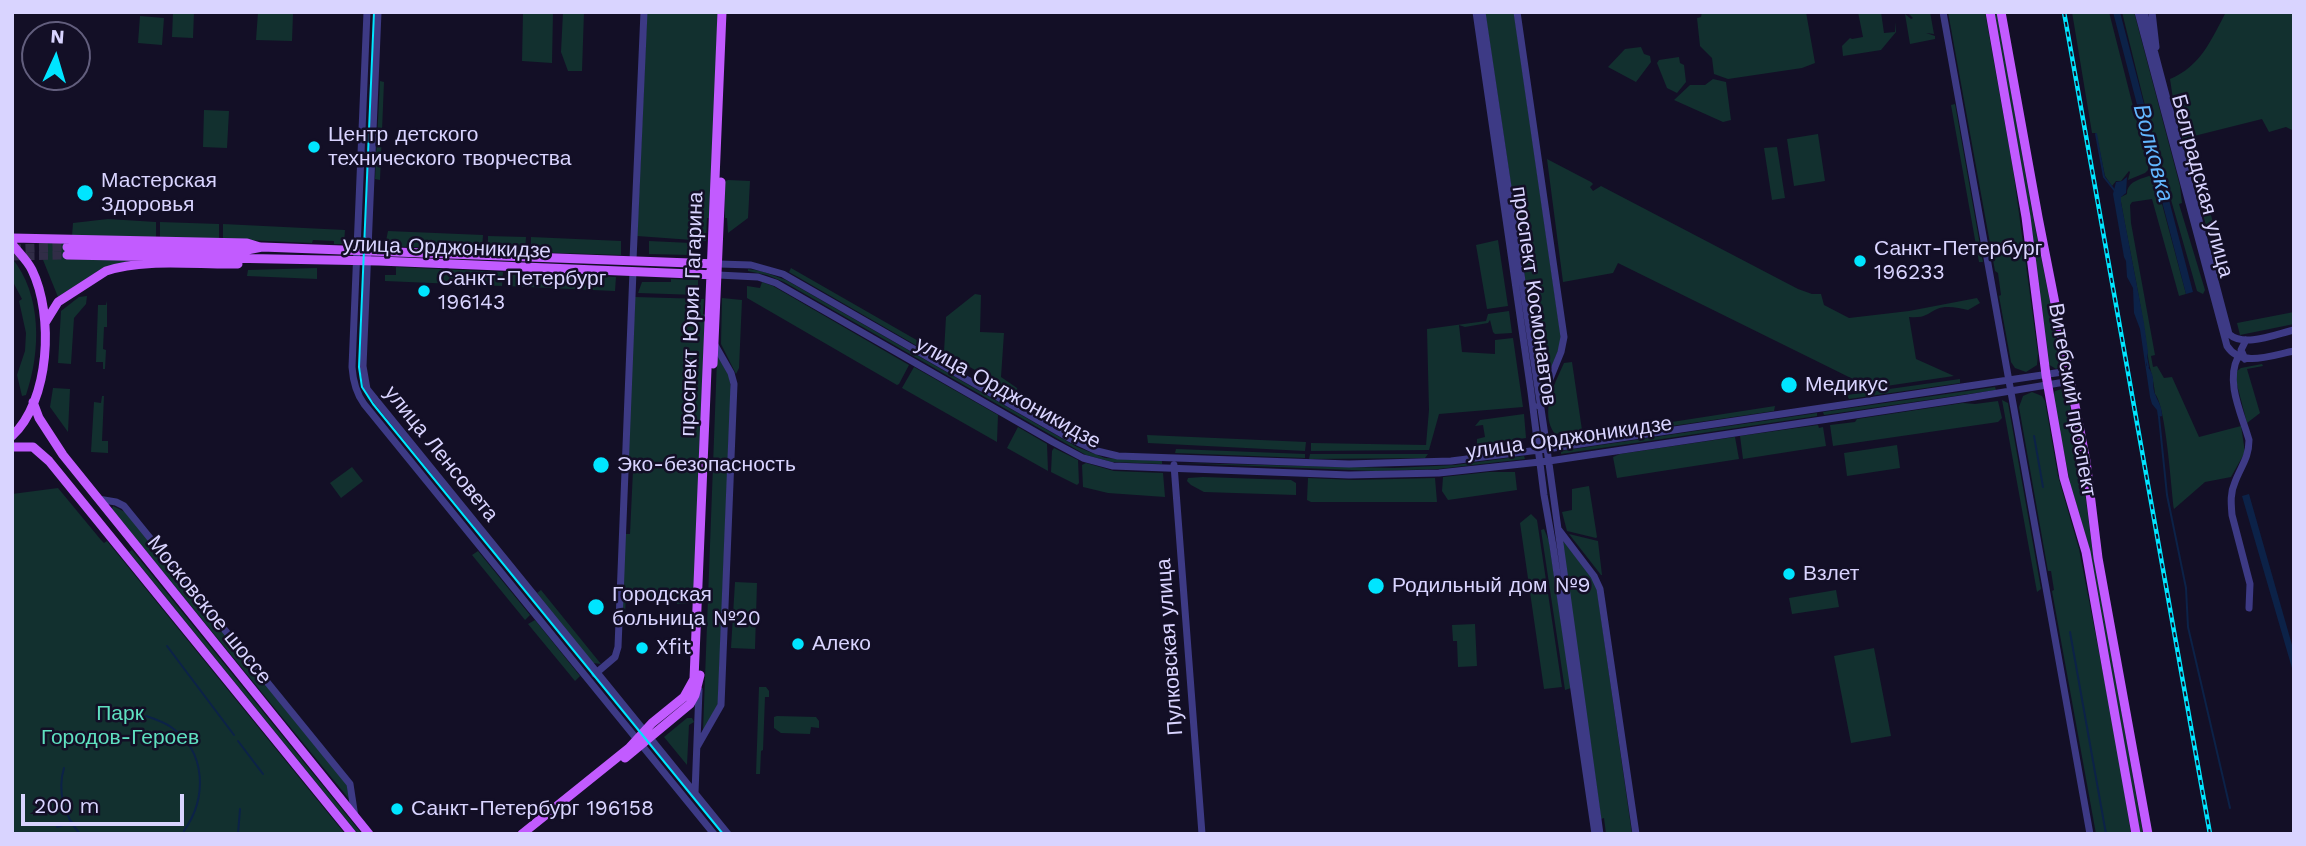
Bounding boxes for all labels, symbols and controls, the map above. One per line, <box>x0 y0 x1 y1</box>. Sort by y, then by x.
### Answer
north arrow <box>21 21 91 91</box>
text: N <box>50 25 65 49</box>
street label: Белградская улица <box>2165 92 2239 280</box>
water label: Волковка <box>2127 101 2179 205</box>
place label: Центр детского технического творчества <box>328 122 571 172</box>
marker: Центр детского технического творчества <box>306 139 322 155</box>
place label: Мастерская Здоровья <box>101 168 217 218</box>
marker: Мастерская Здоровья <box>75 183 95 203</box>
street label: проспект Космонавтов <box>1506 185 1562 407</box>
street label: проспект Юрия Гагарина <box>675 191 709 437</box>
street label: улица Орджоникидзе <box>343 232 551 264</box>
place label: Санкт-Петербург 196233 <box>1874 236 2042 286</box>
marker: Санкт-Петербург 196233 <box>1852 253 1868 269</box>
place label: Санкт-Петербург 196143 <box>438 266 606 316</box>
marker: Санкт-Петербург 196143 <box>416 283 432 299</box>
street label: Витебский проспект <box>2043 301 2101 499</box>
street label: улица Орджоникидзе <box>911 332 1105 454</box>
place label: Медикус <box>1805 372 1888 398</box>
marker: Медикус <box>1779 375 1799 395</box>
street label: улица Ленсовета <box>379 381 503 527</box>
street label: улица Орджоникидзе <box>1464 411 1674 465</box>
place label: Эко-безопасность <box>617 452 796 478</box>
marker: Эко-безопасность <box>591 455 611 475</box>
street label: Московское шоссе <box>141 531 277 689</box>
street label: Пулковская улица <box>1151 558 1189 736</box>
place label: Взлет <box>1803 561 1859 587</box>
marker: Взлет <box>1781 566 1797 582</box>
place label: Родильный дом №9 <box>1392 573 1591 599</box>
marker: Родильный дом №9 <box>1366 576 1386 596</box>
place label: Городская больница №20 <box>612 582 761 632</box>
marker: Городская больница №20 <box>586 597 606 617</box>
place label: Алеко <box>812 631 871 657</box>
place label: Xfit <box>656 635 691 661</box>
marker: Алеко <box>790 636 806 652</box>
marker: Xfit <box>634 640 650 656</box>
park label: Парк Городов-Героев <box>41 701 199 751</box>
scale bar <box>24 780 187 824</box>
text: 200 m <box>34 793 100 818</box>
place label: Санкт-Петербург 196158 <box>411 796 654 822</box>
marker: Санкт-Петербург 196158 <box>389 801 405 817</box>

